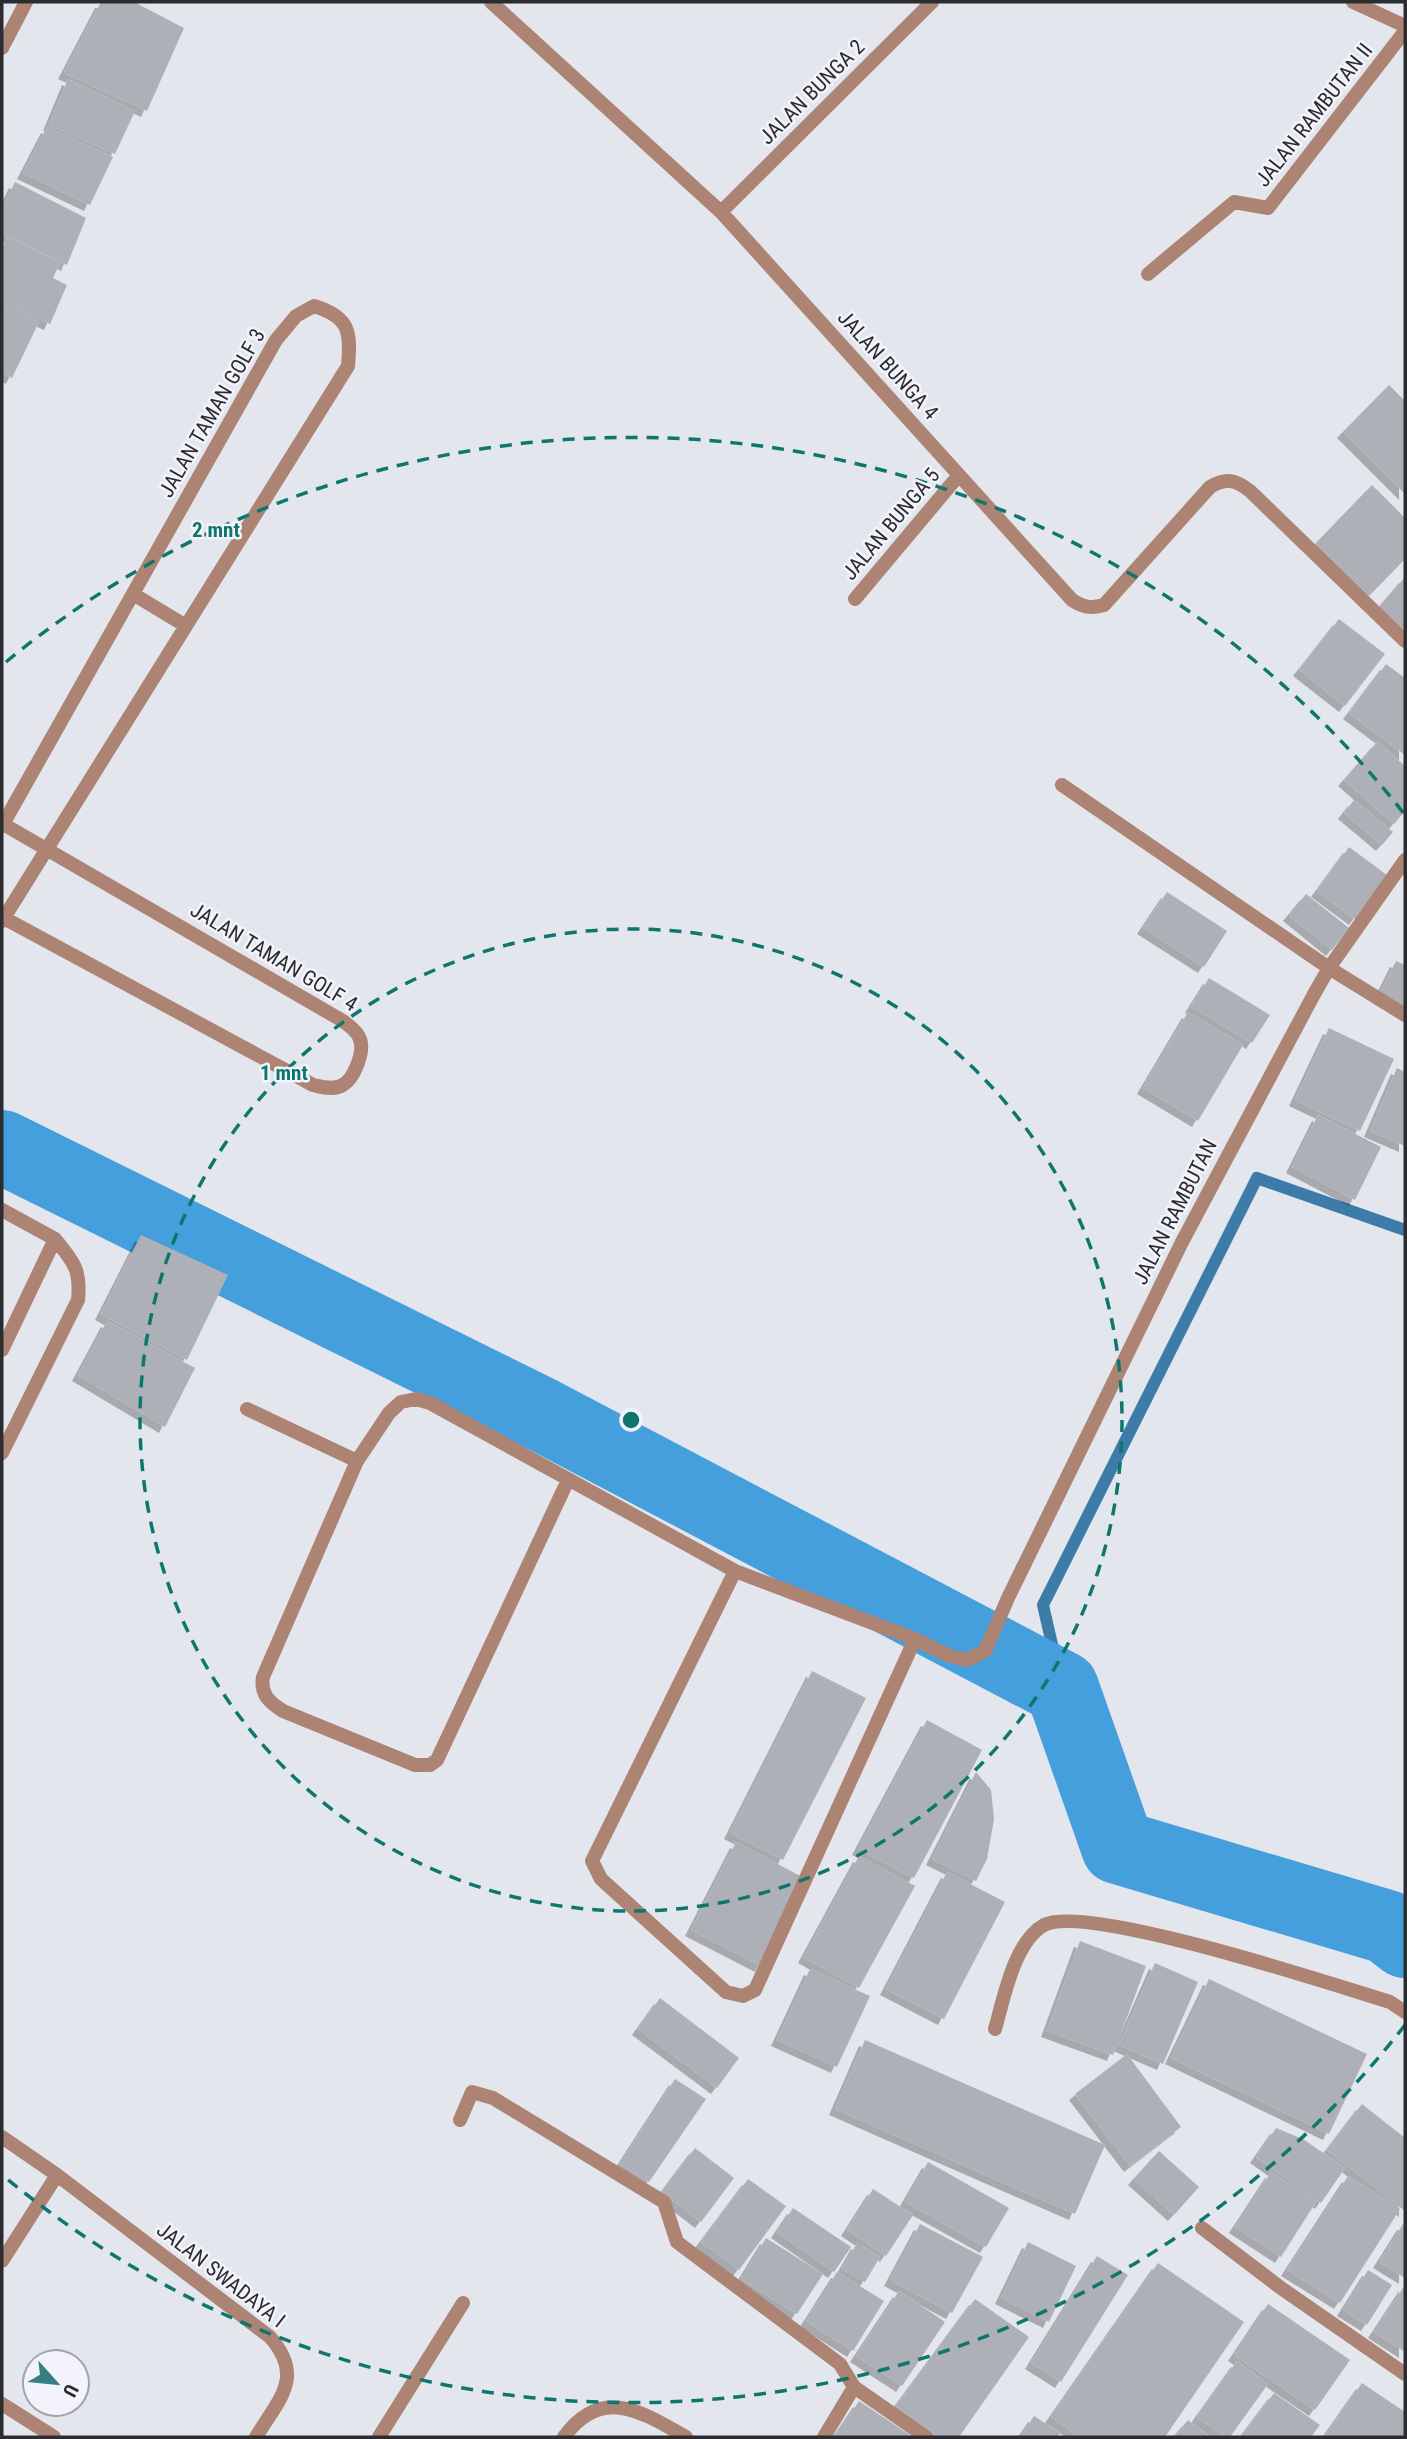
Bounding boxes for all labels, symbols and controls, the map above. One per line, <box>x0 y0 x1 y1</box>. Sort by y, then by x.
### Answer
street label: JALAN BUNGA 2 <box>755 35 869 149</box>
street label: JALAN RAMBUTAN II <box>1251 39 1377 191</box>
street label: JALAN BUNGA 4 <box>833 306 943 424</box>
street label: JALAN TAMAN GOLF 3 <box>154 325 270 501</box>
street label: JALAN BUNGA 5 <box>837 463 945 585</box>
text: 2 mnt <box>192 518 240 542</box>
street label: JALAN TAMAN GOLF 4 <box>186 898 362 1016</box>
text: 1 mnt <box>260 1061 308 1085</box>
street label: JALAN RAMBUTAN <box>1128 1135 1222 1289</box>
centre of rings <box>619 1408 643 1432</box>
street label: JALAN SWADAYA I <box>152 2218 290 2332</box>
north arrow <box>21 2348 91 2418</box>
text: U <box>58 2380 83 2401</box>

